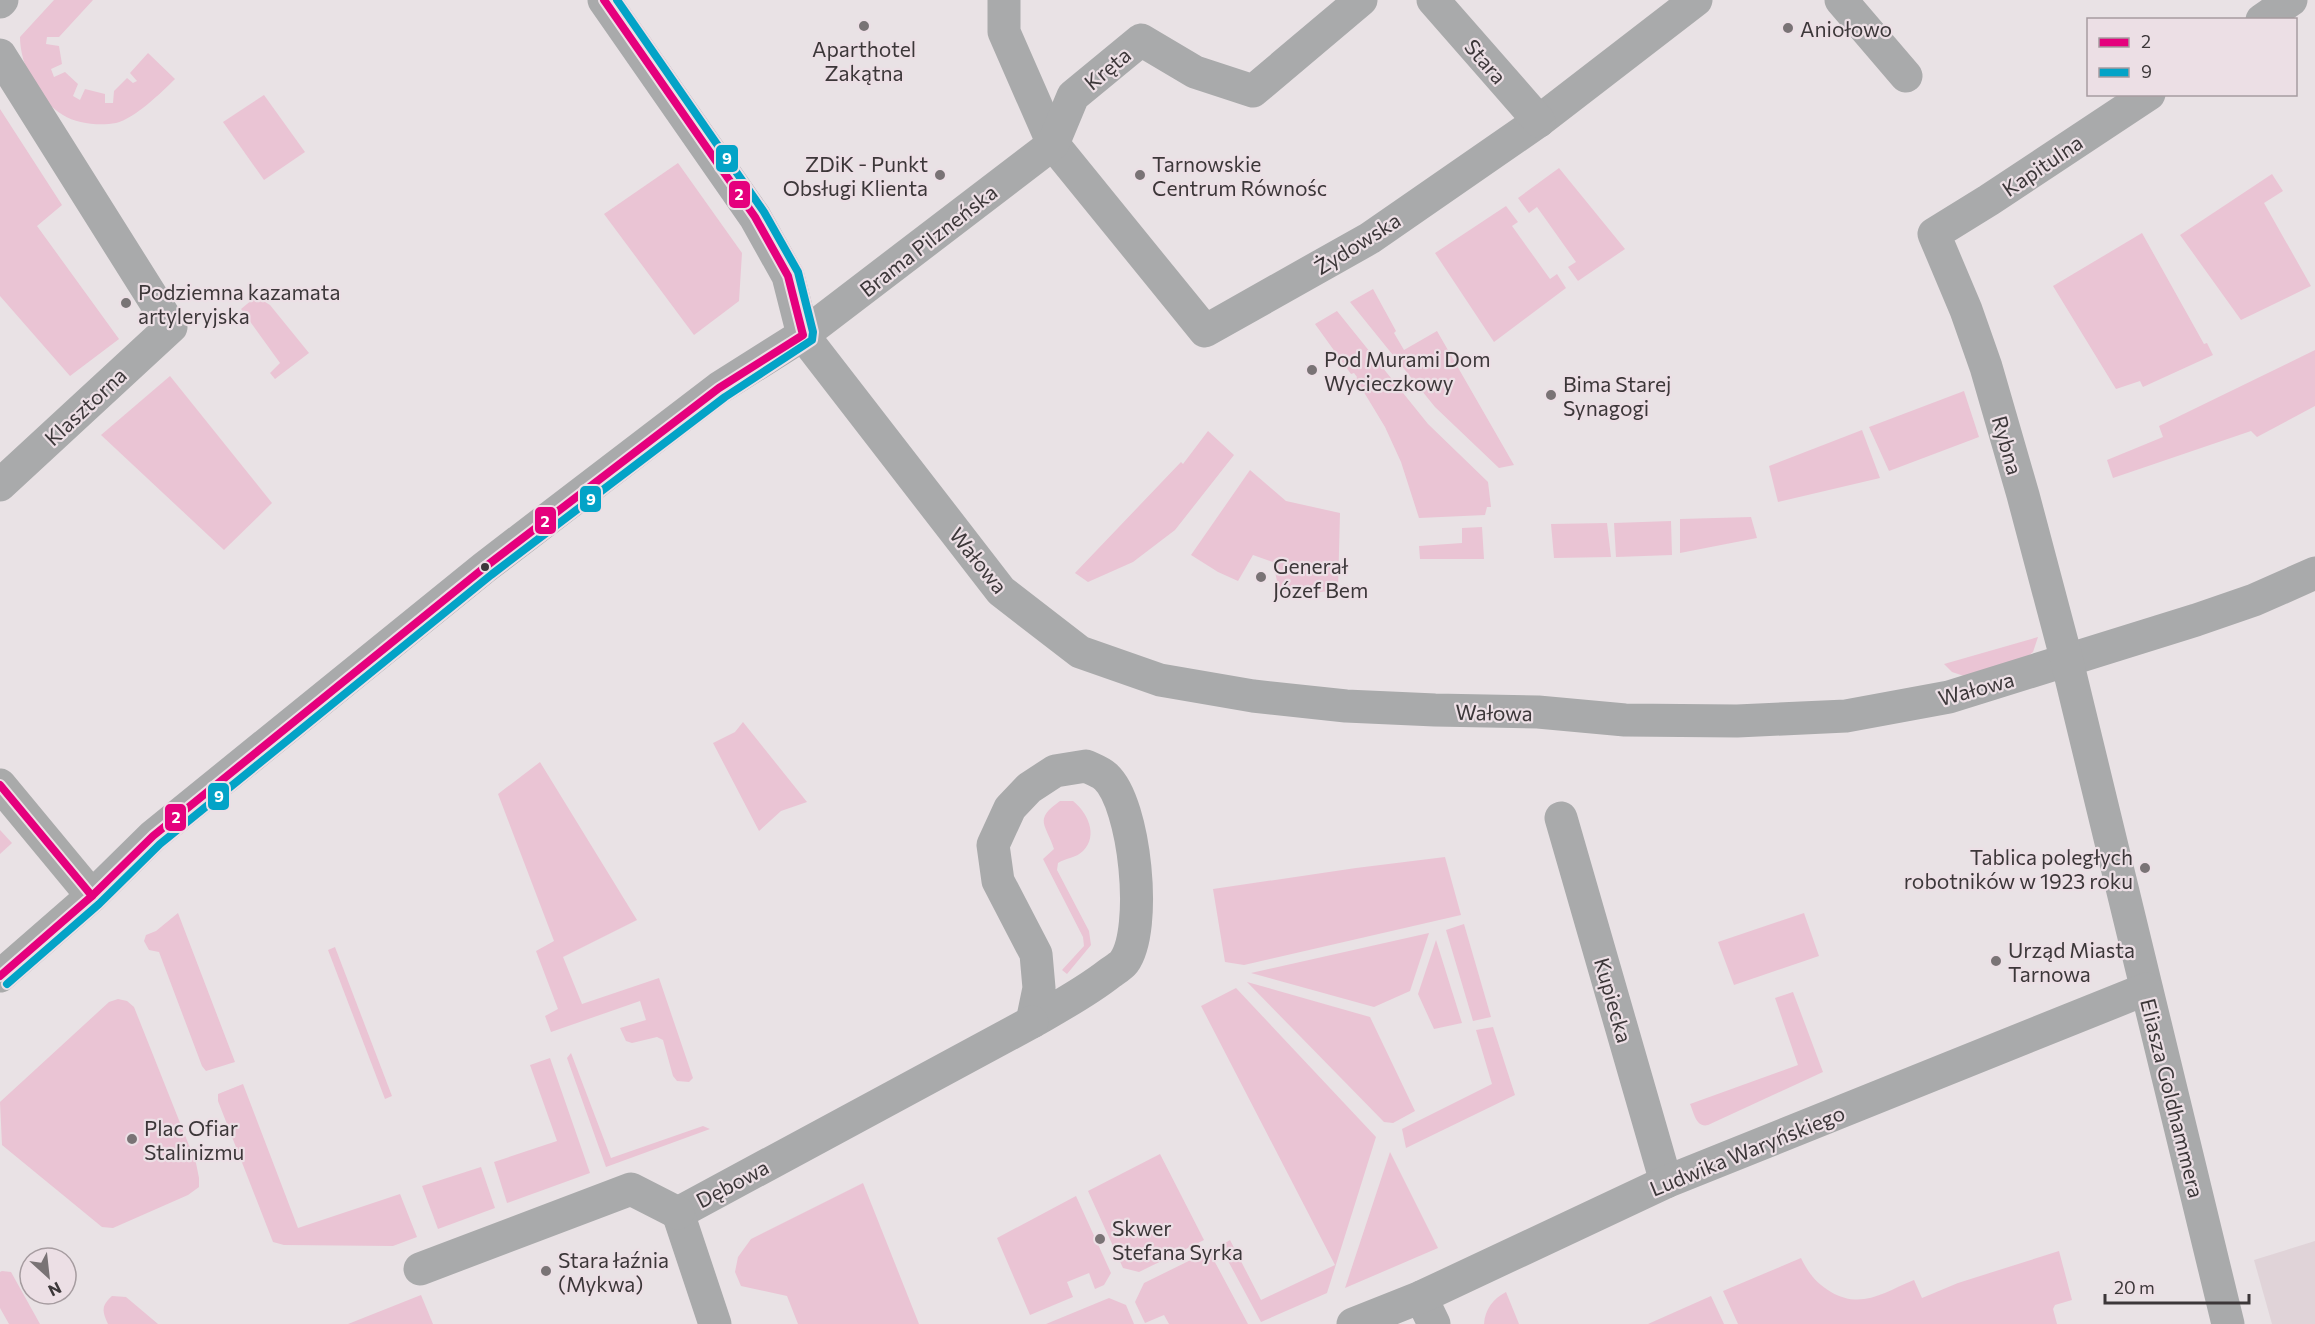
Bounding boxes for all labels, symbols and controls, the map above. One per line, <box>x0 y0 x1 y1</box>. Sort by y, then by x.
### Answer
place label: Aniołowo <box>1800 16 1892 41</box>
legend <box>2087 18 2297 96</box>
marker: Aparthotel Zakątna <box>857 19 871 33</box>
marker: Aniołowo <box>1781 21 1795 35</box>
text: 2 <box>2141 30 2151 52</box>
street label: Stara <box>1460 34 1512 88</box>
place label: Aparthotel Zakątna <box>812 36 916 85</box>
street label: Kręta <box>1079 42 1135 94</box>
text: 9 <box>2141 60 2152 82</box>
street label: Kapitulna <box>1997 129 2087 201</box>
line badge: 9 <box>715 144 739 173</box>
text: 9 <box>722 148 732 167</box>
place label: ZDiK - Punkt Obsługi Klienta <box>783 151 928 200</box>
place label: Tarnowskie Centrum Równośc <box>1152 151 1327 200</box>
marker: ZDiK - Punkt Obsługi Klienta <box>933 168 947 182</box>
marker: Tarnowskie Centrum Równośc <box>1133 168 1147 182</box>
street label: Brama Pilzneńska <box>854 179 1002 301</box>
line badge: 2 <box>728 180 751 209</box>
text: 2 <box>734 184 744 203</box>
street label: Żydowska <box>1309 207 1405 279</box>
place label: Podziemna kazamata artyleryjska <box>138 279 340 328</box>
marker: Podziemna kazamata artyleryjska <box>119 296 133 310</box>
place label: Pod Murami Dom Wycieczkowy <box>1324 346 1491 395</box>
street label: Klasztorna <box>39 362 131 450</box>
marker: Pod Murami Dom Wycieczkowy <box>1305 363 1319 377</box>
place label: Bima Starej Synagogi <box>1563 371 1671 420</box>
marker: Bima Starej Synagogi <box>1544 388 1558 402</box>
street label: Rybna <box>1988 413 2028 477</box>
line badge: 9 <box>579 485 602 513</box>
text: 9 <box>586 489 596 508</box>
line badge: 2 <box>534 506 557 535</box>
text: 2 <box>540 511 550 530</box>
street label: Wałowa <box>945 522 1013 598</box>
place label: Generał Józef Bem <box>1273 553 1368 602</box>
unlabelled marker <box>479 561 491 573</box>
marker: Generał Józef Bem <box>1254 570 1268 584</box>
street label: Wałowa <box>1935 666 2017 710</box>
street label: Wałowa <box>1455 699 1533 725</box>
line badge: 9 <box>207 782 230 811</box>
text: 9 <box>214 786 224 805</box>
line badge: 2 <box>164 803 187 832</box>
text: 2 <box>171 807 181 826</box>
place label: Tablica poległych robotników w 1923 roku <box>1904 844 2133 893</box>
marker: Tablica poległych robotników w 1923 roku <box>2138 861 2152 875</box>
place label: Urząd Miasta Tarnowa <box>2008 937 2135 986</box>
marker: Urząd Miasta Tarnowa <box>1989 954 2003 968</box>
street label: Kupiecka <box>1590 955 1638 1045</box>
street label: Eliasza Goldhammera <box>2136 996 2210 1200</box>
street label: Ludwika Waryńskiego <box>1646 1099 1848 1201</box>
place label: Plac Ofiar Stalinizmu <box>144 1115 244 1164</box>
marker: Plac Ofiar Stalinizmu <box>125 1132 139 1146</box>
street label: Dębowa <box>691 1153 773 1213</box>
place label: Skwer Stefana Syrka <box>1112 1215 1243 1264</box>
marker: Skwer Stefana Syrka <box>1093 1232 1107 1246</box>
north arrow <box>18 1246 78 1306</box>
place label: Stara łaźnia (Mykwa) <box>558 1247 669 1296</box>
marker: Stara łaźnia (Mykwa) <box>539 1264 553 1278</box>
scale bar <box>2105 1267 2249 1305</box>
text: 20 m <box>2114 1276 2155 1298</box>
text: N <box>45 1279 65 1301</box>

